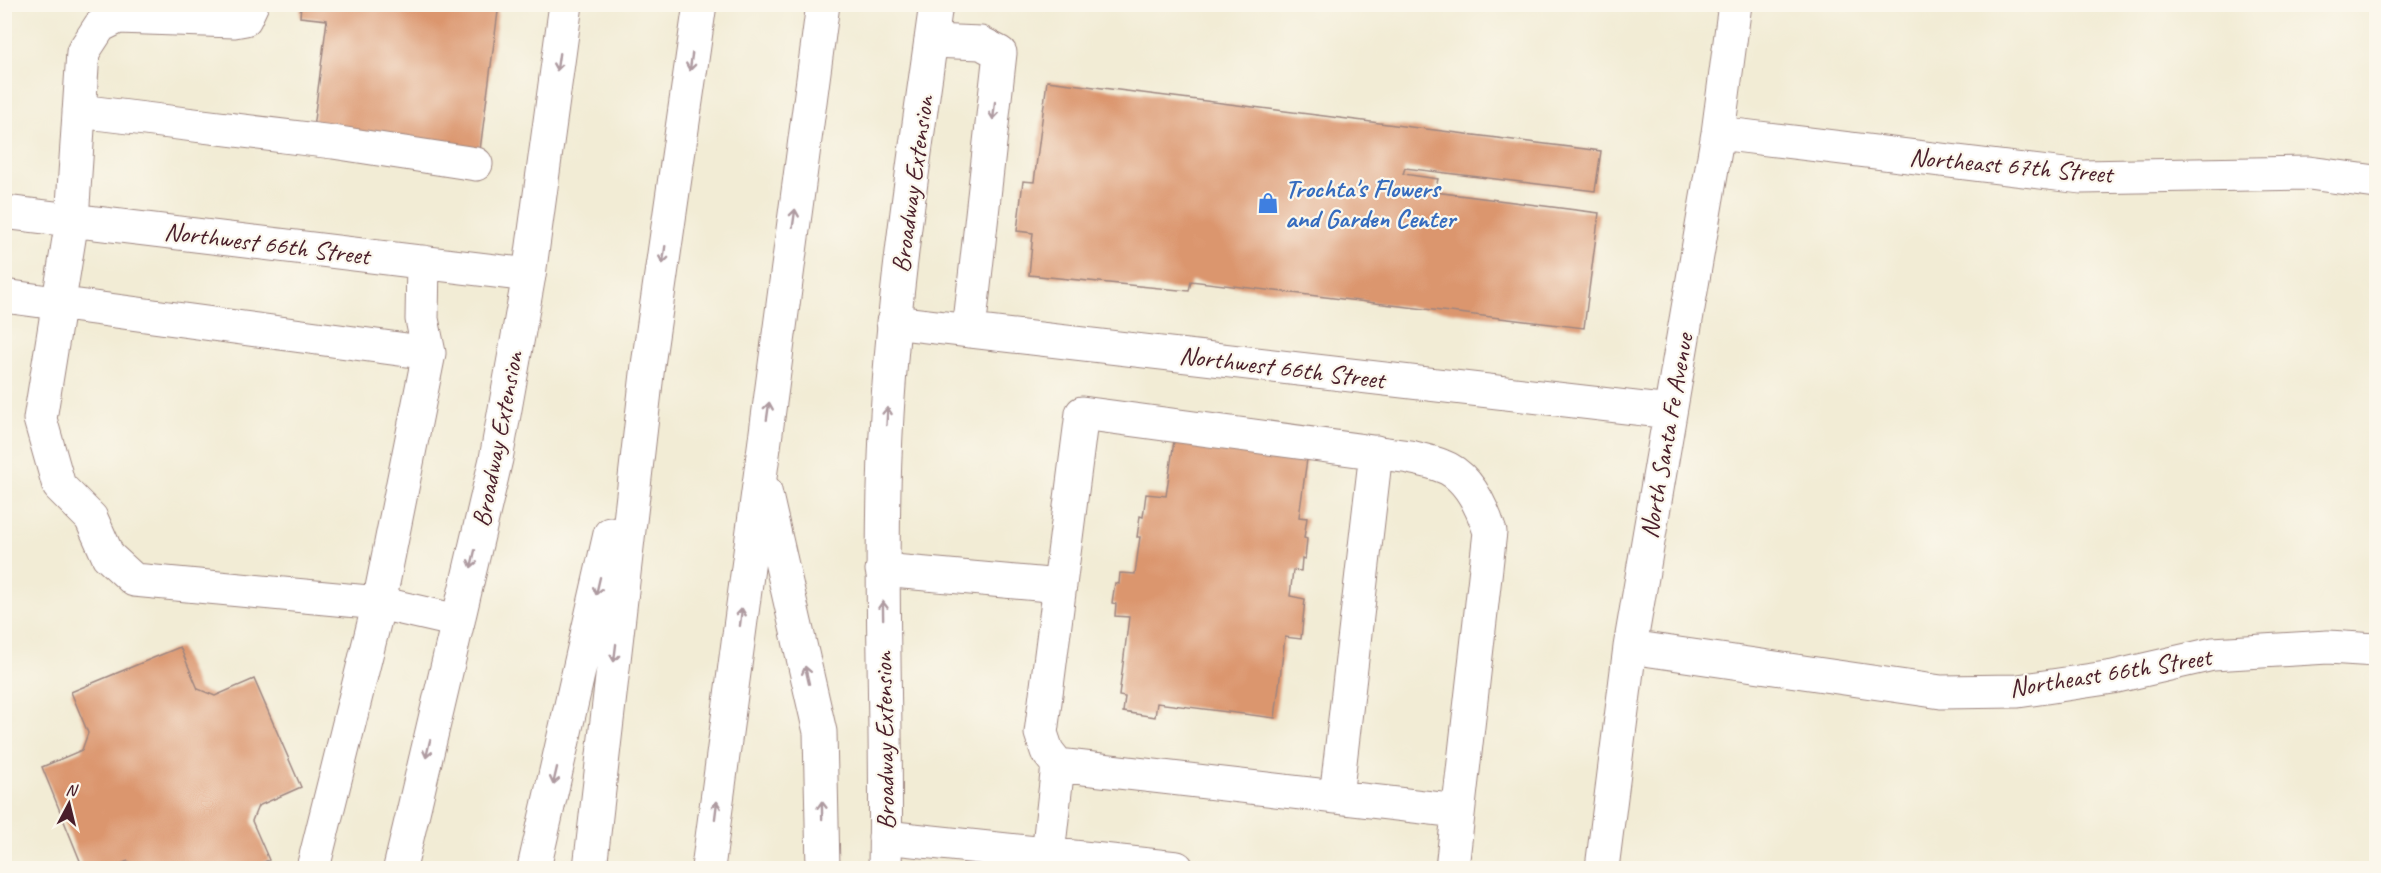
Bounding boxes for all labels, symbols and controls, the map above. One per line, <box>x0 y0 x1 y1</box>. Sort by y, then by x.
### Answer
one-way arrow <box>552 52 563 72</box>
one-way arrow <box>686 52 697 72</box>
street label: Broadway Extension <box>884 92 941 274</box>
one-way arrow <box>988 101 999 121</box>
street label: Northeast 67th Street <box>1908 140 2116 191</box>
place label: Trochta's Flowers and Garden Center <box>1285 172 1458 235</box>
shop icon: Trochta's Flowers and Garden Center <box>1256 191 1280 215</box>
one-way arrow <box>788 209 799 228</box>
street label: Northwest 66th Street <box>163 215 374 273</box>
one-way arrow <box>658 245 669 265</box>
street label: North Santa Fe Avenue <box>1632 329 1701 541</box>
street label: Northwest 66th Street <box>1178 339 1389 397</box>
street label: Broadway Extension <box>464 347 531 530</box>
one-way arrow <box>762 402 773 422</box>
one-way arrow <box>881 406 892 426</box>
one-way arrow <box>466 549 478 568</box>
one-way arrow <box>592 576 604 595</box>
one-way arrow <box>877 601 889 621</box>
one-way arrow <box>735 608 746 628</box>
street label: Northeast 66th Street <box>2007 640 2216 705</box>
one-way arrow <box>609 642 620 662</box>
street label: Broadway Extension <box>866 650 903 830</box>
one-way arrow <box>801 666 813 685</box>
one-way arrow <box>422 739 434 758</box>
one-way arrow <box>549 767 561 786</box>
north arrow <box>39 774 99 834</box>
text: N <box>65 780 80 801</box>
one-way arrow <box>710 801 721 821</box>
one-way arrow <box>816 801 828 821</box>

